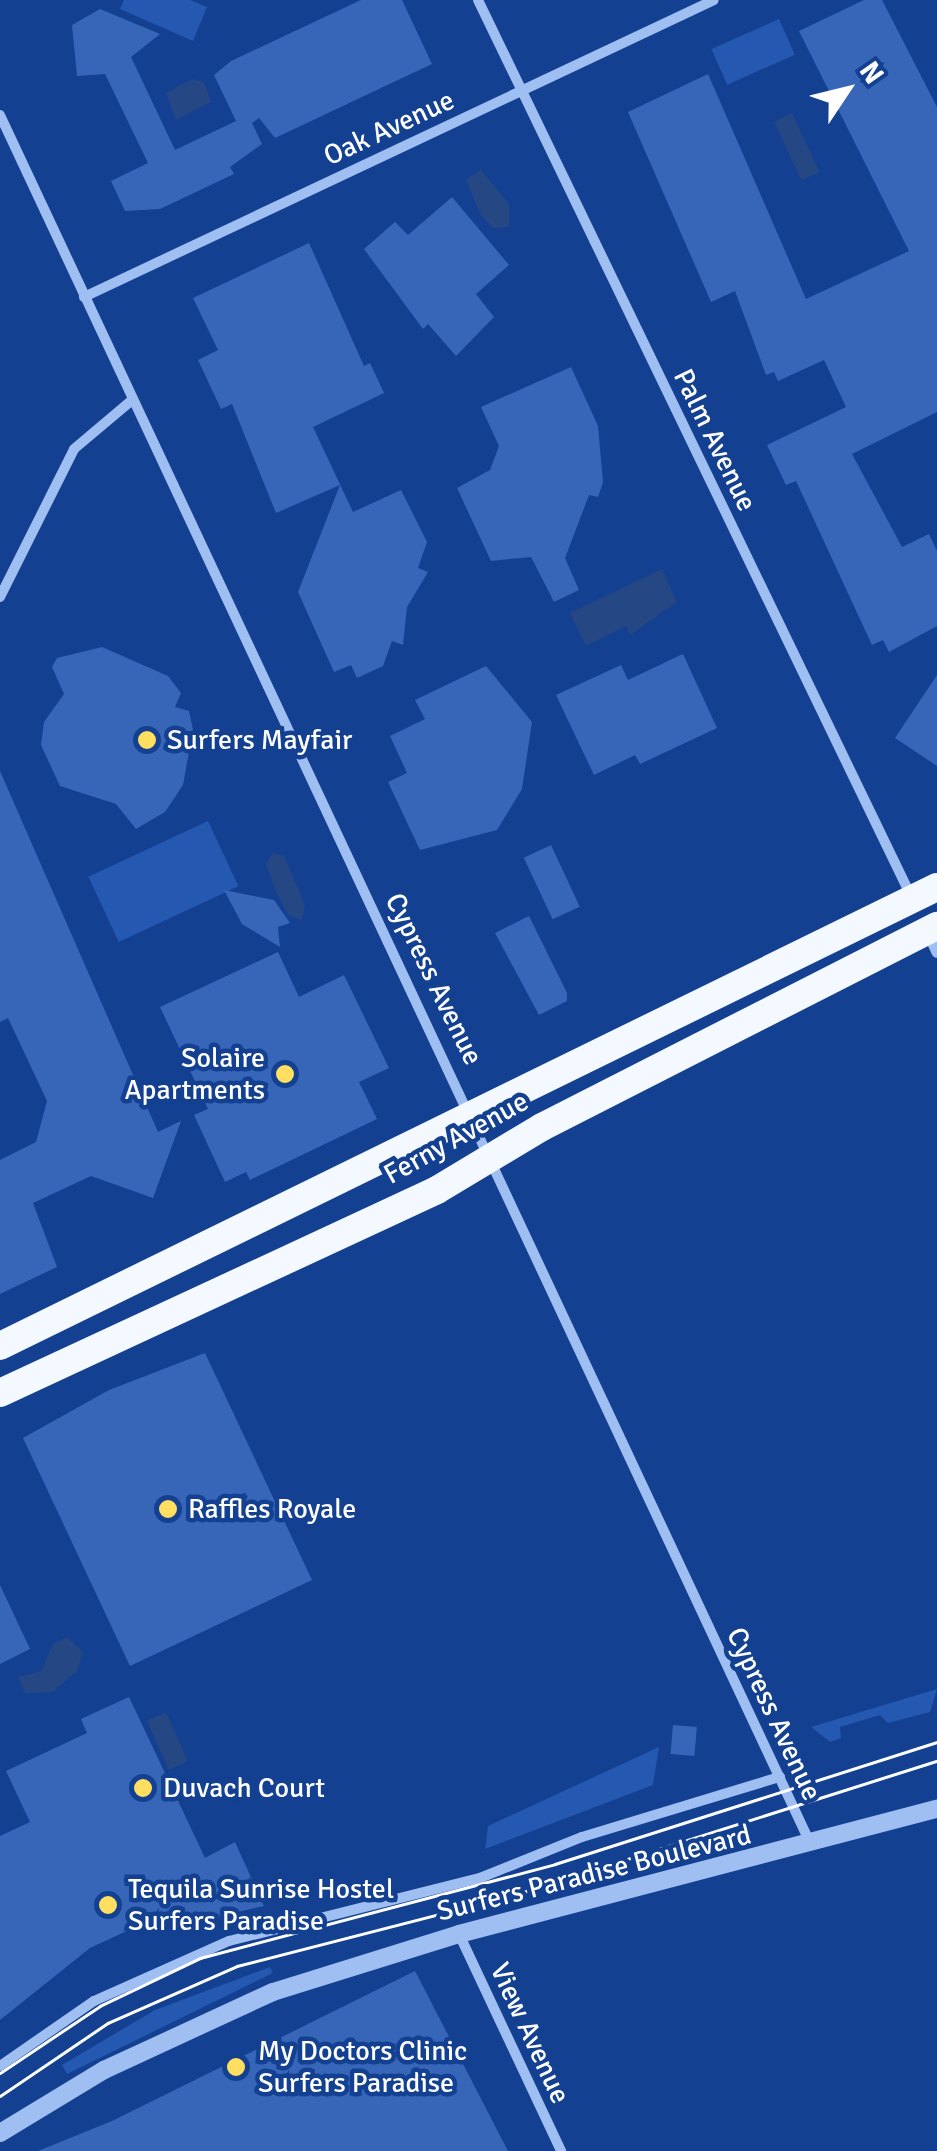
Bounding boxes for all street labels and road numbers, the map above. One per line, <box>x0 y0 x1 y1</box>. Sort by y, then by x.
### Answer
street label: Oak Avenue <box>318 83 460 173</box>
street label: Palm Avenue <box>666 364 764 516</box>
street label: Cypress Avenue <box>378 888 490 1070</box>
street label: Ferny Avenue <box>378 1085 534 1191</box>
street label: Cypress Avenue <box>719 1622 829 1806</box>
street label: Surfers Paradise Boulevard <box>433 1818 755 1928</box>
street label: View Avenue <box>483 1957 577 2109</box>

